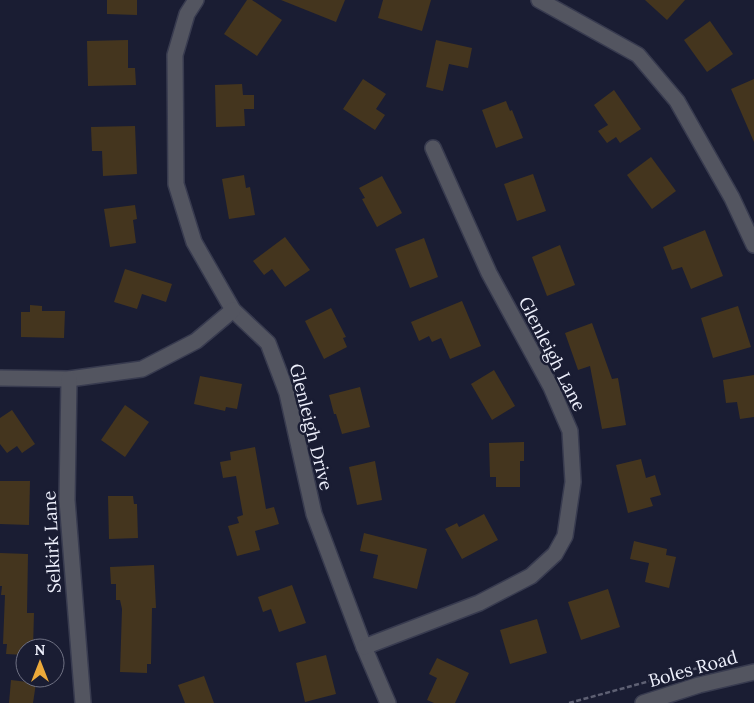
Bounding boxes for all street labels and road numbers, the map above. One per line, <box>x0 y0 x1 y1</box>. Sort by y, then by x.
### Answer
street label: Glenleigh Lane <box>514 293 591 415</box>
street label: Glenleigh Drive <box>285 361 338 493</box>
street label: Selkirk Lane <box>37 490 66 594</box>
street label: Boles Road <box>646 645 740 692</box>

